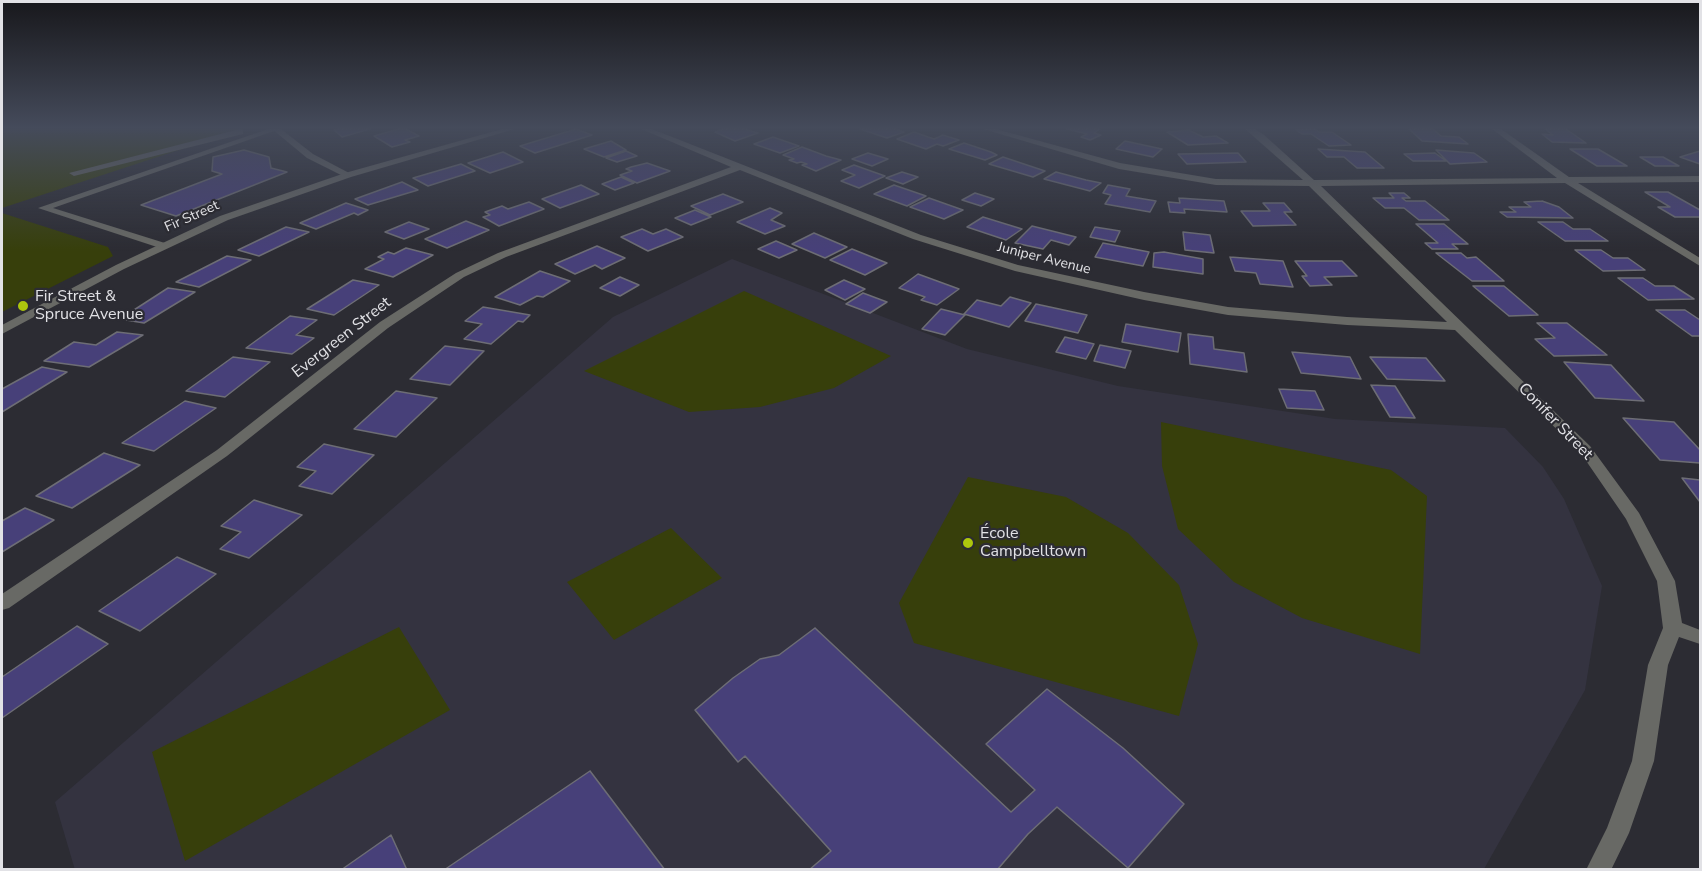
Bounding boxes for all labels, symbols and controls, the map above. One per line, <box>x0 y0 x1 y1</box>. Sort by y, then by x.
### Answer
street label: Fir Street <box>162 198 222 236</box>
street label: Juniper Avenue <box>996 239 1092 279</box>
place label: Fir Street & Spruce Avenue <box>35 287 143 325</box>
street label: Evergreen Street <box>289 293 395 383</box>
marker: Fir Street & Spruce Avenue <box>16 299 30 313</box>
street label: Conifer Street <box>1514 380 1596 464</box>
place label: École Campbelltown <box>980 524 1086 562</box>
marker: École Campbelltown <box>961 536 975 550</box>

